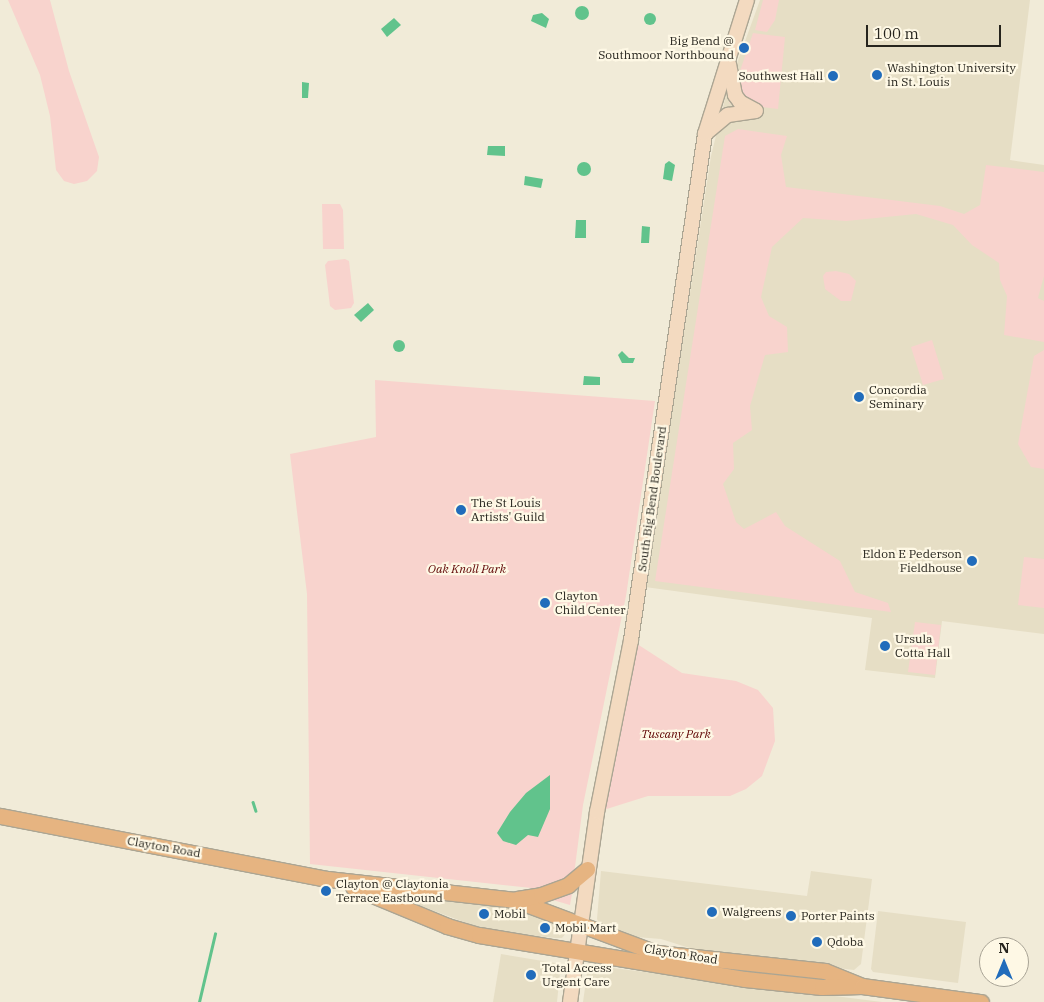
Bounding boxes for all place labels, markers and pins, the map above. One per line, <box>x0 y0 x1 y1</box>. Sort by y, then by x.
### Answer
place label: Big Bend @ Southmoor Northbound <box>598 34 734 62</box>
marker: Big Bend @ Southmoor Northbound <box>738 42 750 54</box>
place label: Washington University in St. Louis <box>887 61 1016 89</box>
place label: Southwest Hall <box>738 69 823 83</box>
marker: Washington University in St. Louis <box>871 69 883 81</box>
marker: Southwest Hall <box>827 70 839 82</box>
place label: Concordia Seminary <box>869 383 927 411</box>
marker: Concordia Seminary <box>853 391 865 403</box>
place label: The St Louis Artists' Guild <box>471 496 545 524</box>
marker: The St Louis Artists' Guild <box>455 504 467 516</box>
place label: Eldon E Pederson Fieldhouse <box>863 547 962 575</box>
marker: Eldon E Pederson Fieldhouse <box>966 555 978 567</box>
place label: Clayton Child Center <box>555 589 625 617</box>
marker: Clayton Child Center <box>539 597 551 609</box>
place label: Ursula Cotta Hall <box>895 632 950 660</box>
marker: Ursula Cotta Hall <box>879 640 891 652</box>
place label: Clayton @ Claytonia Terrace Eastbound <box>336 877 449 905</box>
marker: Clayton @ Claytonia Terrace Eastbound <box>320 885 332 897</box>
place label: Walgreens <box>722 905 781 919</box>
marker: Walgreens <box>706 906 718 918</box>
place label: Mobil <box>494 907 526 921</box>
marker: Mobil <box>478 908 490 920</box>
place label: Porter Paints <box>801 909 875 923</box>
marker: Porter Paints <box>785 910 797 922</box>
place label: Mobil Mart <box>555 921 616 935</box>
marker: Mobil Mart <box>539 922 551 934</box>
place label: Qdoba <box>827 935 864 949</box>
marker: Qdoba <box>811 936 823 948</box>
place label: Total Access Urgent Care <box>542 961 612 989</box>
marker: Total Access Urgent Care <box>524 968 538 982</box>

